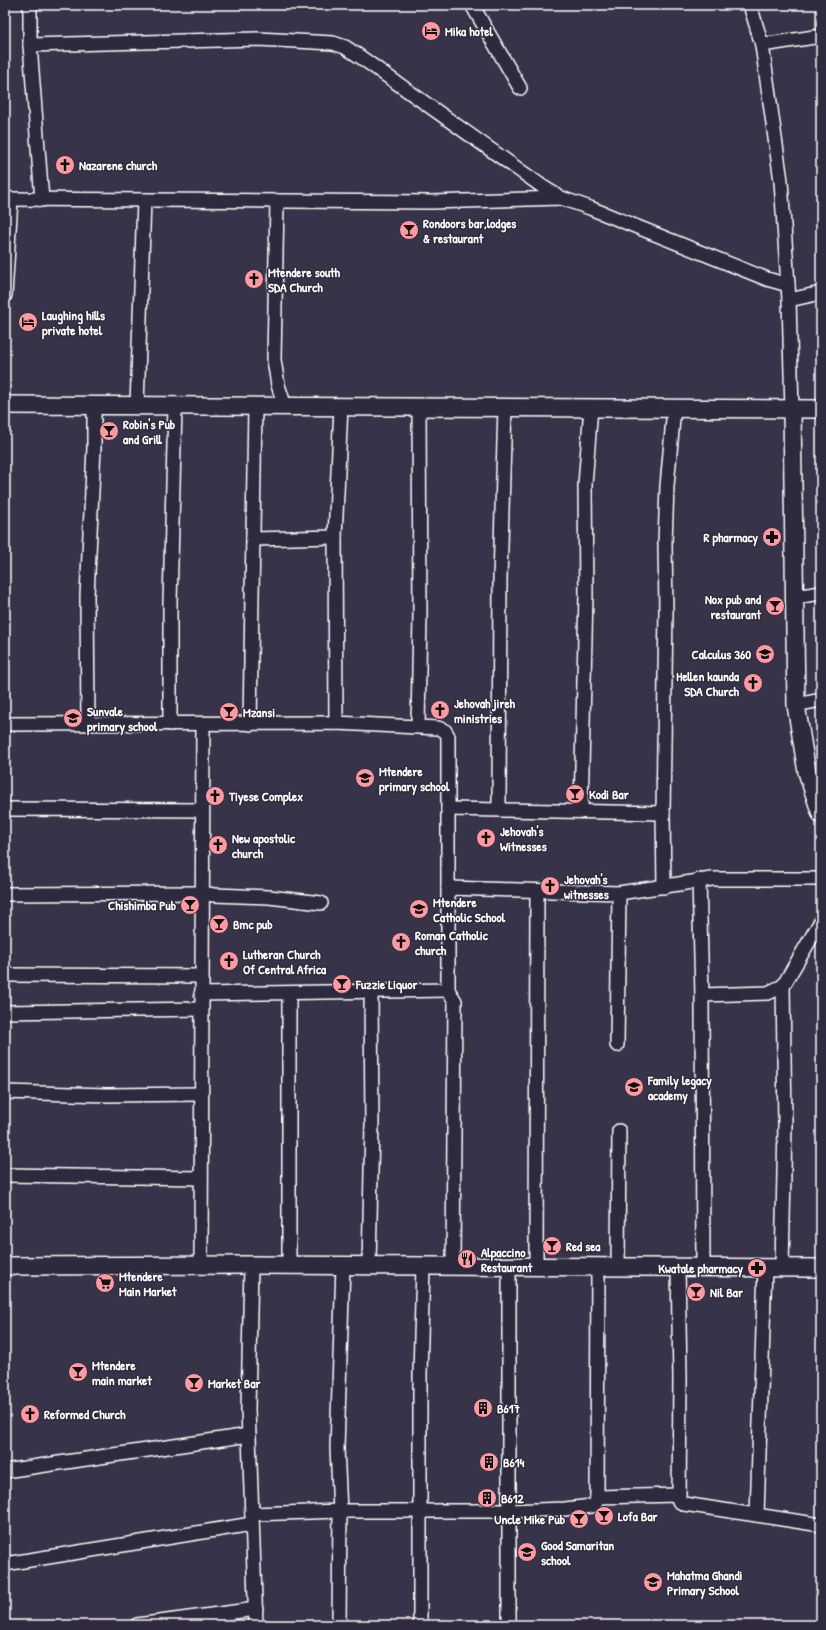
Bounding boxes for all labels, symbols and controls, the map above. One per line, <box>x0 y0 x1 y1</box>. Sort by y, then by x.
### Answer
hotel icon: Mika hotel <box>420 20 442 42</box>
place label: Mika hotel <box>445 22 493 40</box>
church icon: Nazarene church <box>54 154 76 176</box>
place label: Nazarene church <box>79 156 158 174</box>
place label: Rondoors bar,lodges & restaurant <box>423 214 516 247</box>
bar icon: Rondoors bar,lodges & restaurant <box>398 219 420 241</box>
place label: Mtendere south SDA Church <box>268 263 341 296</box>
church icon: Mtendere south SDA Church <box>243 268 265 290</box>
place label: Laughing hills private hotel <box>42 306 105 340</box>
hotel icon: Laughing hills private hotel <box>17 311 39 333</box>
place label: Robin's Pub and Grill <box>123 415 176 448</box>
bar icon: Robin's Pub and Grill <box>98 420 120 442</box>
pharmacy icon: R pharmacy <box>761 526 783 548</box>
place label: R pharmacy <box>704 528 758 547</box>
place label: Nox pub and restaurant <box>705 590 762 623</box>
bar icon: Nox pub and restaurant <box>764 595 786 617</box>
school or university icon: Calculus 360 <box>754 643 776 665</box>
place label: Calculus 360 <box>692 645 751 663</box>
place label: Hellen kaunda SDA Church <box>676 667 740 700</box>
church icon: Hellen kaunda SDA Church <box>742 672 764 694</box>
place label: Jehovah jireh ministries <box>454 694 516 727</box>
church icon: Jehovah jireh ministries <box>429 699 451 721</box>
bar icon: Mzansi <box>218 701 240 723</box>
place label: Sunvale primary school <box>87 702 158 736</box>
place label: Mzansi <box>243 703 275 721</box>
school or university icon: Sunvale primary school <box>62 707 84 729</box>
place label: Mtendere primary school <box>379 762 450 796</box>
school or university icon: Mtendere primary school <box>354 767 376 789</box>
bar icon: Kodi Bar <box>564 783 586 805</box>
church icon: Tiyese Complex <box>204 785 226 807</box>
place label: Kodi Bar <box>589 785 630 803</box>
place label: Tiyese Complex <box>228 787 303 806</box>
place label: Jehovah's Witnesses <box>500 822 547 855</box>
church icon: Jehovah's Witnesses <box>475 827 497 849</box>
place label: New apostolic church <box>232 829 296 862</box>
church icon: New apostolic church <box>207 834 229 856</box>
place label: Jehovah's witnesses <box>564 870 609 903</box>
church icon: Jehovah's witnesses <box>539 875 561 897</box>
place label: Mtendere Catholic School <box>433 893 506 926</box>
bar icon: Chishimba Pub <box>179 894 201 916</box>
place label: Chishimba Pub <box>108 896 177 914</box>
school or university icon: Mtendere Catholic School <box>408 898 430 920</box>
bar icon: Bmc pub <box>208 913 230 935</box>
place label: Bmc pub <box>233 915 273 934</box>
place label: Roman Catholic church <box>415 926 489 959</box>
church icon: Roman Catholic church <box>390 931 412 953</box>
place label: Lutheran Church Of Central Africa <box>243 945 327 978</box>
church icon: Lutheran Church Of Central Africa <box>218 950 240 972</box>
bar icon: Fuzzie Liquor <box>331 973 353 995</box>
place label: Fuzzie Liquor <box>355 975 418 994</box>
place label: Family legacy academy <box>647 1071 712 1105</box>
school or university icon: Family legacy academy <box>623 1076 645 1098</box>
bar icon: Red sea <box>541 1235 563 1257</box>
place label: Red sea <box>566 1237 601 1255</box>
place label: Alpaccino Restaurant <box>481 1243 533 1276</box>
restaurant icon: Alpaccino Restaurant <box>456 1248 478 1270</box>
pharmacy icon: Kwatale pharmacy <box>746 1257 768 1279</box>
place label: Kwatale pharmacy <box>658 1259 743 1278</box>
place label: Mtendere Main Market <box>119 1267 177 1300</box>
supermarket icon: Mtendere Main Market <box>94 1272 116 1294</box>
bar icon: Nil Bar <box>685 1281 707 1303</box>
place label: Nil Bar <box>710 1283 744 1301</box>
place label: Mtendere main market <box>92 1356 152 1389</box>
bar icon: Mtendere main market <box>67 1361 89 1383</box>
bar icon: Market Bar <box>183 1372 205 1394</box>
place label: Market Bar <box>208 1374 262 1392</box>
building icon: B617 <box>472 1397 494 1419</box>
place label: B617 <box>497 1399 520 1417</box>
church icon: Reformed Church <box>19 1403 41 1425</box>
place label: Reformed Church <box>44 1405 126 1423</box>
building icon: B614 <box>478 1451 500 1473</box>
place label: B614 <box>503 1453 524 1471</box>
building icon: B612 <box>476 1487 498 1509</box>
place label: B612 <box>501 1489 524 1507</box>
bar icon: Lofa Bar <box>593 1505 615 1527</box>
place label: Lofa Bar <box>618 1507 659 1525</box>
bar icon: Uncle Mike Pub <box>568 1508 590 1530</box>
place label: Uncle Mike Pub <box>494 1510 566 1528</box>
place label: Good Samaritan school <box>541 1536 614 1569</box>
school or university icon: Good Samaritan school <box>516 1541 538 1563</box>
place label: Mahatma Ghandi Primary School <box>667 1566 743 1600</box>
school or university icon: Mahatma Ghandi Primary School <box>642 1571 664 1593</box>

